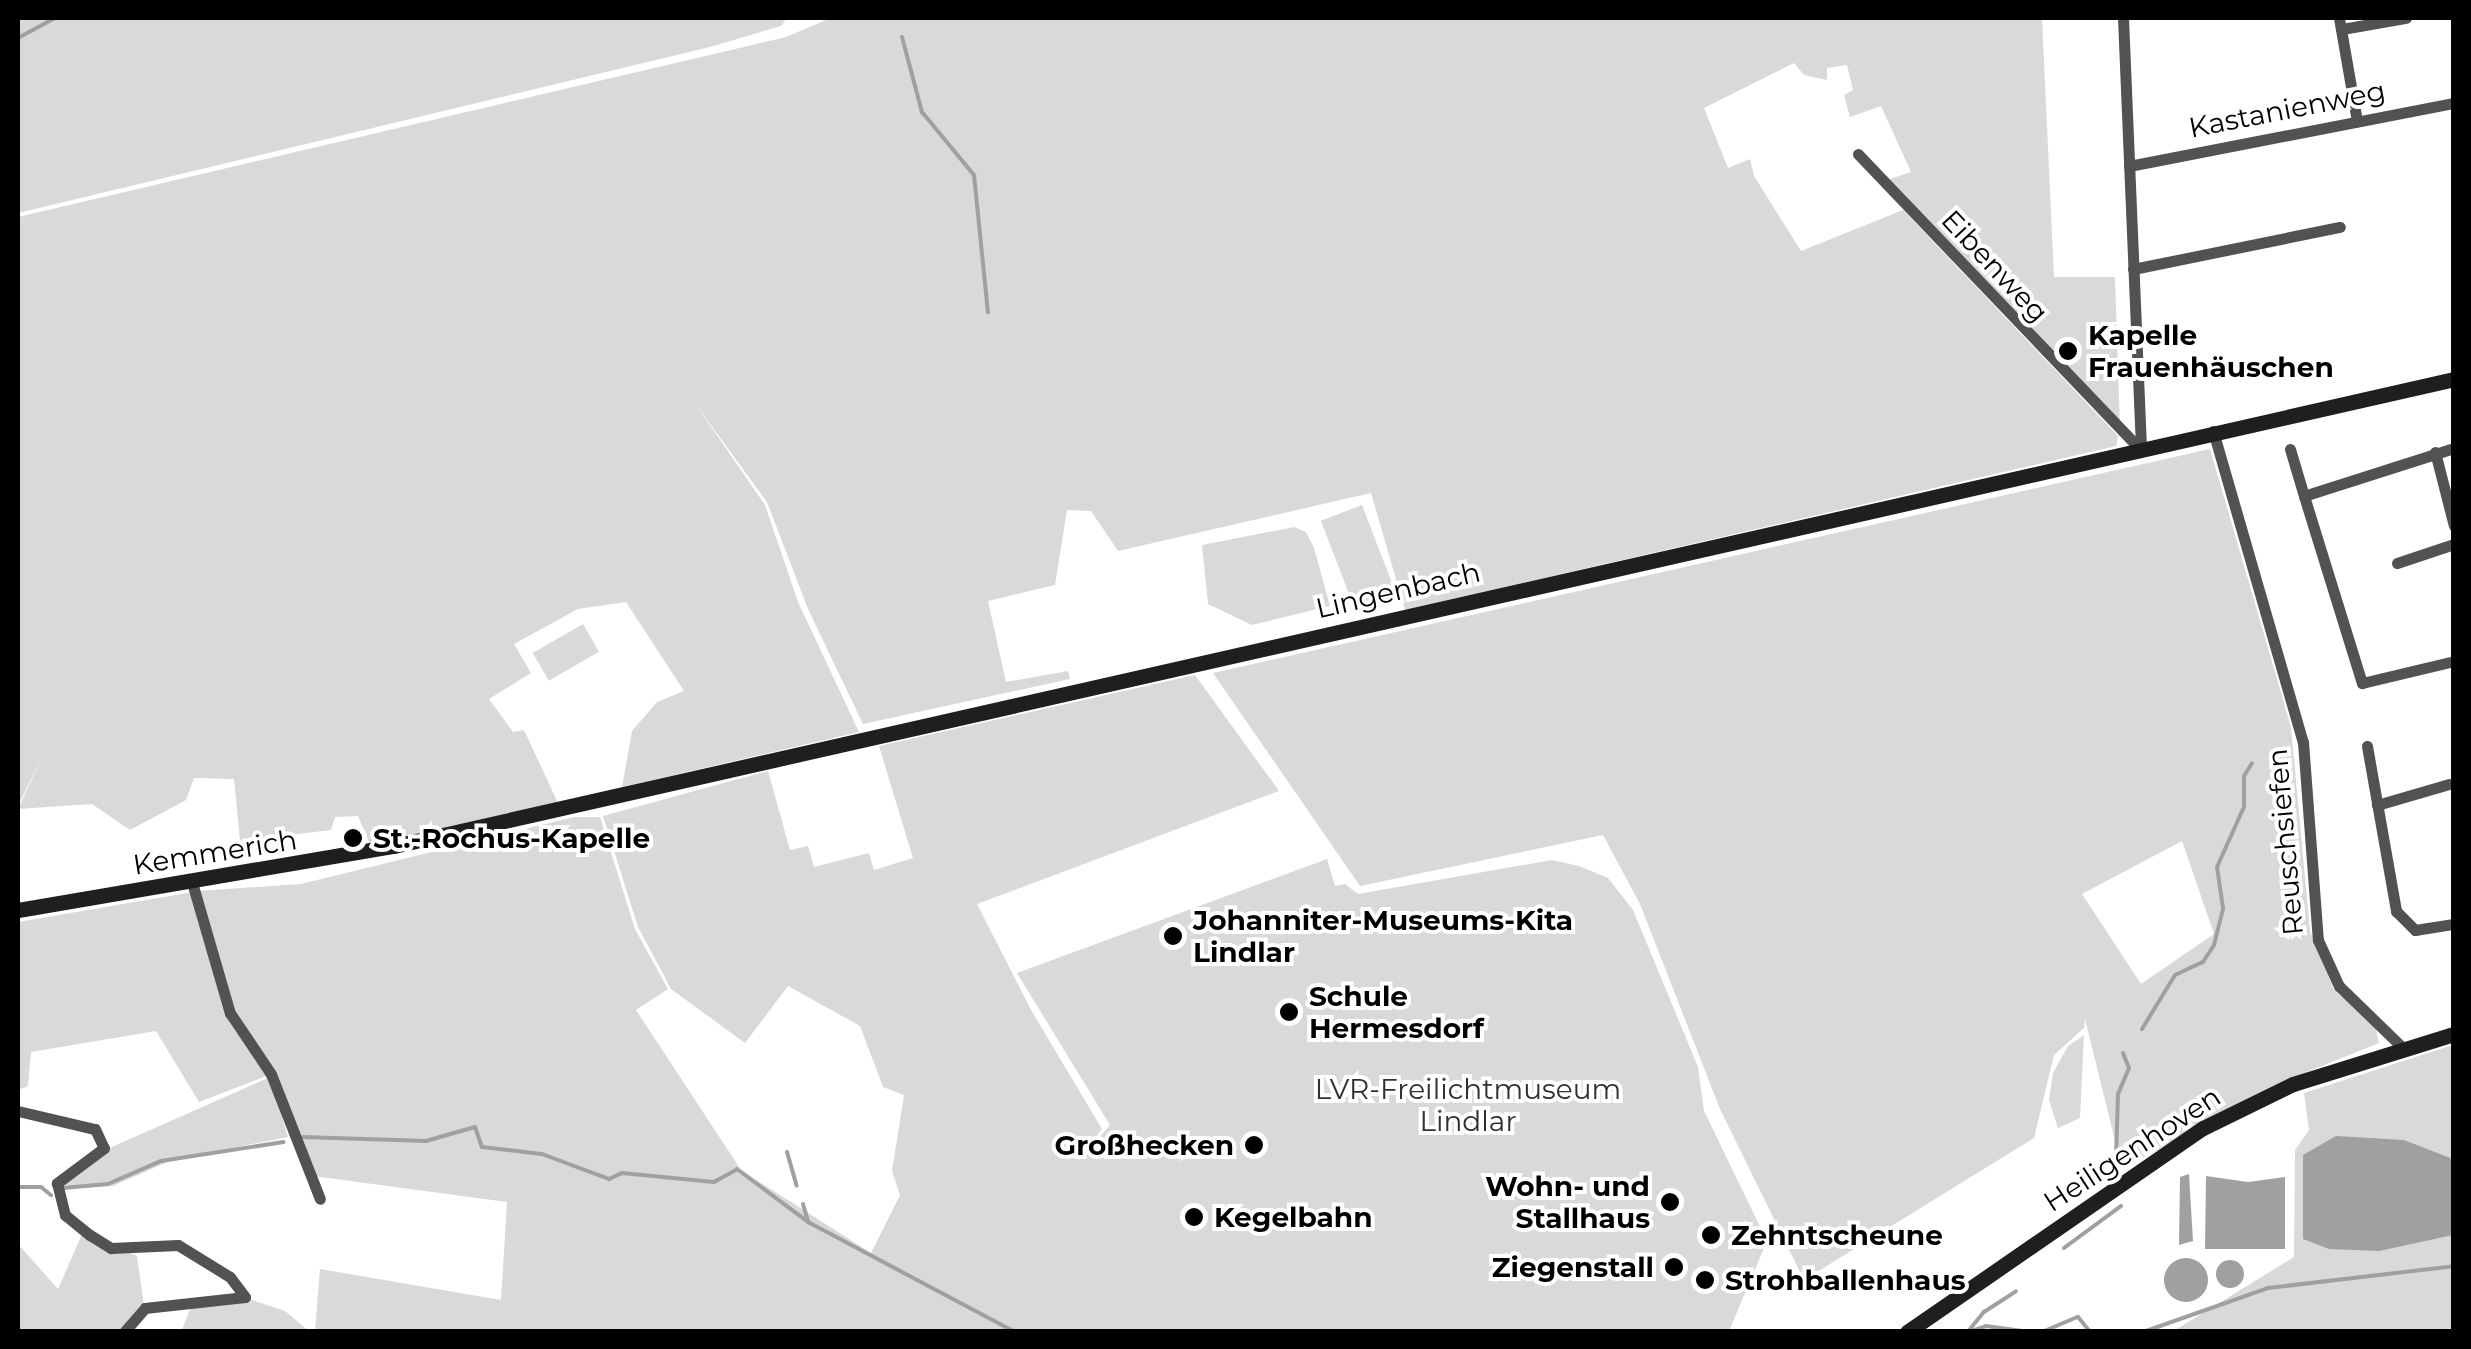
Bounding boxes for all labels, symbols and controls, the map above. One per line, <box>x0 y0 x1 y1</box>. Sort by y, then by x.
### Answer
street label: Kastanienweg <box>2186 73 2388 145</box>
street label: Eibenweg <box>1935 203 2055 329</box>
place label: Kapelle Frauenhäuschen <box>2088 318 2334 384</box>
marker: Kapelle Frauenhäuschen <box>2057 340 2079 362</box>
street label: Lingenbach <box>1312 555 1484 625</box>
street label: Reuschsiefen <box>2260 747 2310 937</box>
place label: St.-Rochus-Kapelle <box>373 821 650 855</box>
street label: Kemmerich <box>131 822 299 882</box>
marker: St.-Rochus-Kapelle <box>342 827 364 849</box>
place label: Johanniter-Museums-Kita Lindlar <box>1193 903 1573 969</box>
marker: Johanniter-Museums-Kita Lindlar <box>1162 925 1184 947</box>
place label: Schule Hermesdorf <box>1309 979 1484 1045</box>
marker: Schule Hermesdorf <box>1278 1001 1300 1023</box>
park label: LVR-Freilichtmuseum Lindlar <box>1315 1072 1621 1138</box>
street label: Heiligenhoven <box>2037 1079 2227 1219</box>
place label: Großhecken <box>1055 1128 1234 1162</box>
marker: Großhecken <box>1243 1134 1265 1156</box>
place label: Wohn- und Stallhaus <box>1485 1169 1650 1235</box>
marker: Wohn- und Stallhaus <box>1659 1191 1681 1213</box>
place label: Kegelbahn <box>1214 1200 1373 1234</box>
marker: Kegelbahn <box>1183 1206 1205 1228</box>
place label: Zehntscheune <box>1731 1218 1943 1252</box>
marker: Zehntscheune <box>1700 1224 1722 1246</box>
place label: Ziegenstall <box>1492 1250 1654 1284</box>
marker: Ziegenstall <box>1663 1256 1685 1278</box>
place label: Strohballenhaus <box>1725 1263 1965 1297</box>
marker: Strohballenhaus <box>1694 1269 1716 1291</box>

